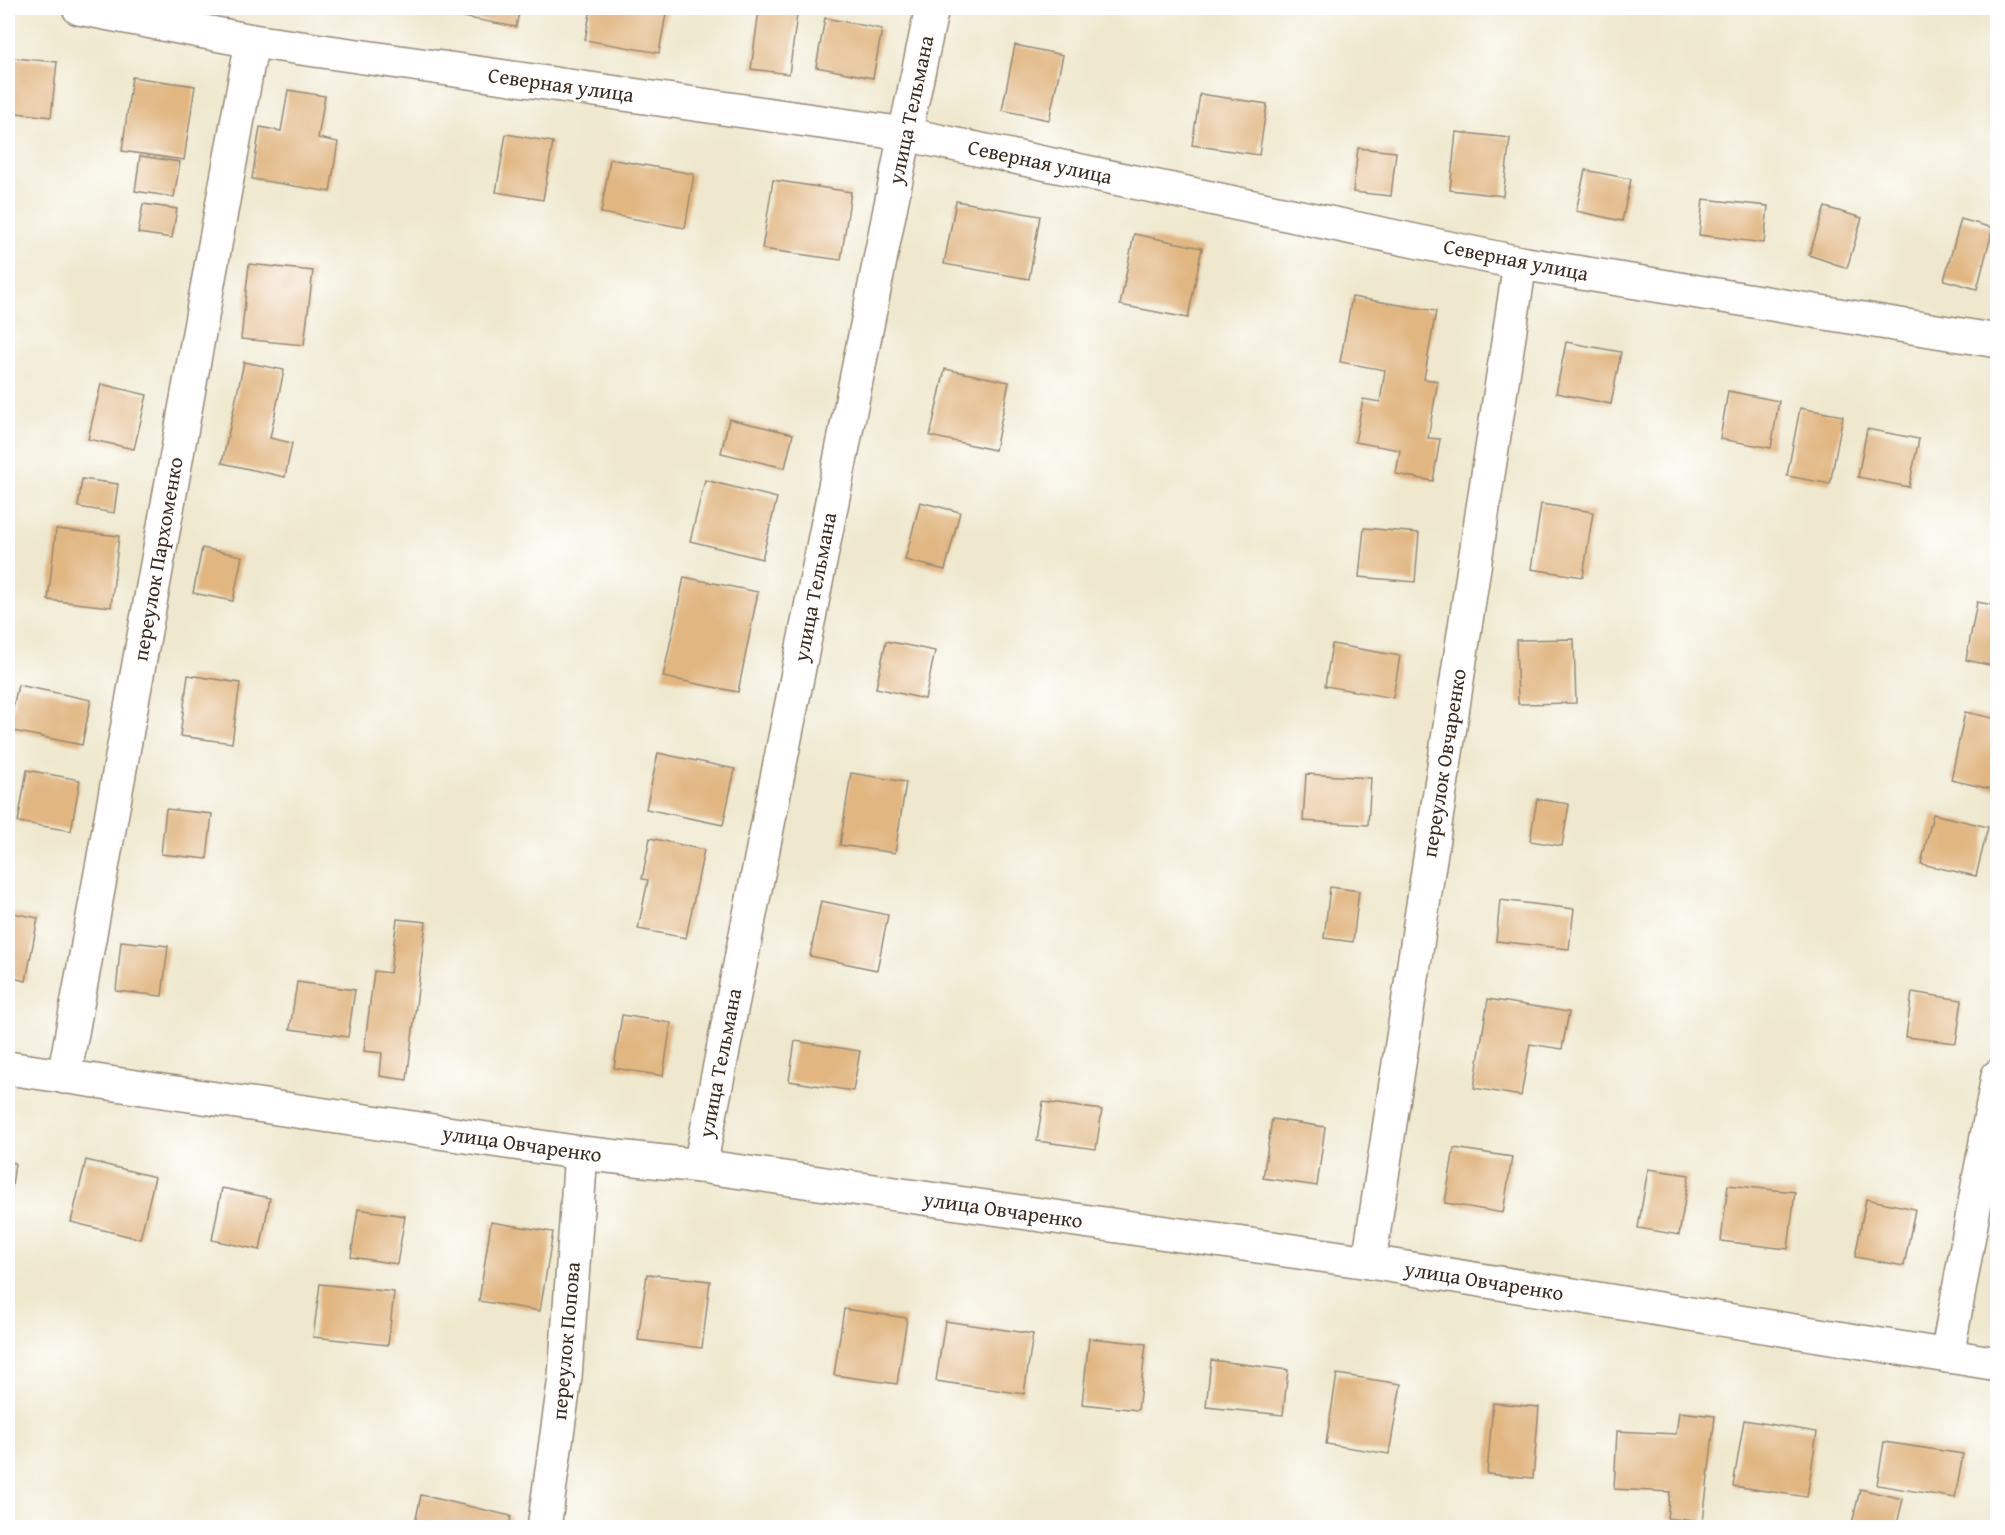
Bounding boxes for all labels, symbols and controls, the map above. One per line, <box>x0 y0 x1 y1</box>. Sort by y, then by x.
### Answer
street label: улица Тельмана <box>879 33 941 188</box>
street label: Северная улица <box>486 59 636 110</box>
street label: Северная улица <box>965 131 1115 192</box>
street label: Северная улица <box>1441 230 1591 289</box>
street label: переулок Пархоменко <box>124 455 191 663</box>
street label: улица Тельмана <box>785 510 844 665</box>
street label: переулок Овчаренко <box>1413 666 1474 860</box>
street label: улица Тельмана <box>690 986 749 1141</box>
street label: улица Овчаренко <box>439 1117 604 1170</box>
street label: улица Овчаренко <box>920 1183 1085 1236</box>
street label: улица Овчаренко <box>1401 1252 1566 1308</box>
street label: переулок Попова <box>543 1261 588 1421</box>

